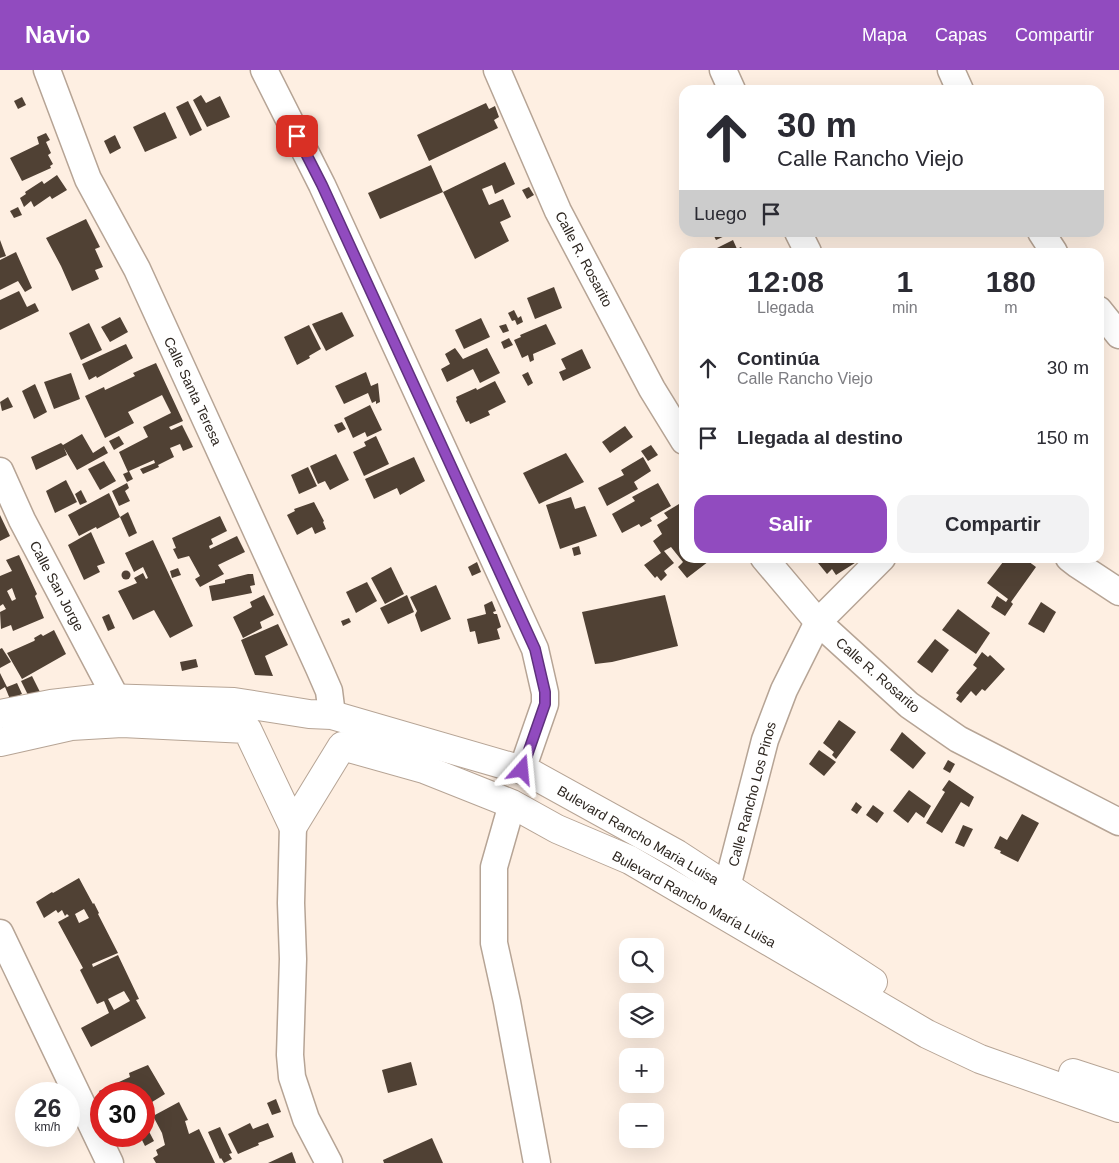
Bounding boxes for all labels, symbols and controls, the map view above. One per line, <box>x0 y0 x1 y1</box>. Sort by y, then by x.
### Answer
text: Navio <box>25 21 90 48</box>
text: Mapa <box>862 25 907 45</box>
text: Capas <box>935 25 987 45</box>
text: Compartir <box>1015 25 1094 45</box>
icon: ahead <box>694 105 759 170</box>
text: 30 m <box>777 105 857 144</box>
pin <box>276 115 318 157</box>
icon: arrive <box>283 122 311 150</box>
text: Calle Rancho Viejo <box>777 146 964 171</box>
icon: arrive <box>757 200 785 228</box>
text: Luego <box>694 203 747 224</box>
street label: Calle R. Rosarito <box>552 209 616 310</box>
text: 12:08 <box>747 265 824 298</box>
text: 1 <box>896 265 913 298</box>
text: 180 <box>986 265 1036 298</box>
text: Llegada <box>757 299 814 316</box>
text: min <box>892 299 918 316</box>
text: m <box>1004 299 1017 316</box>
street label: Calle Santa Teresa <box>161 334 225 448</box>
text: Continúa <box>737 348 819 369</box>
icon: ahead <box>694 354 722 382</box>
text: 30 m <box>1047 357 1089 378</box>
text: Calle Rancho Viejo <box>737 370 873 387</box>
icon: arrive <box>694 424 722 452</box>
text: Llegada al destino <box>737 427 903 448</box>
text: 150 m <box>1036 427 1089 448</box>
button: Salir <box>694 495 887 553</box>
button: Compartir <box>897 495 1089 553</box>
street label: Calle San Jorge <box>27 538 88 634</box>
street label: Calle R. Rosarito <box>833 634 923 716</box>
street label: Calle Rancho Los Pinos <box>725 720 779 868</box>
position arrow <box>495 743 547 795</box>
street label: Bulevard Rancho Maria Luisa <box>554 782 722 888</box>
street label: Bulevard Rancho María Luisa <box>609 847 779 951</box>
map controls <box>619 938 664 1148</box>
button: search <box>619 938 664 983</box>
button: layers <box>619 993 664 1038</box>
button: + <box>619 1048 664 1093</box>
speed limit sign: 30 <box>90 1082 155 1147</box>
text: 26 <box>34 1094 61 1122</box>
button: − <box>619 1103 664 1148</box>
text: km/h <box>34 1120 61 1134</box>

